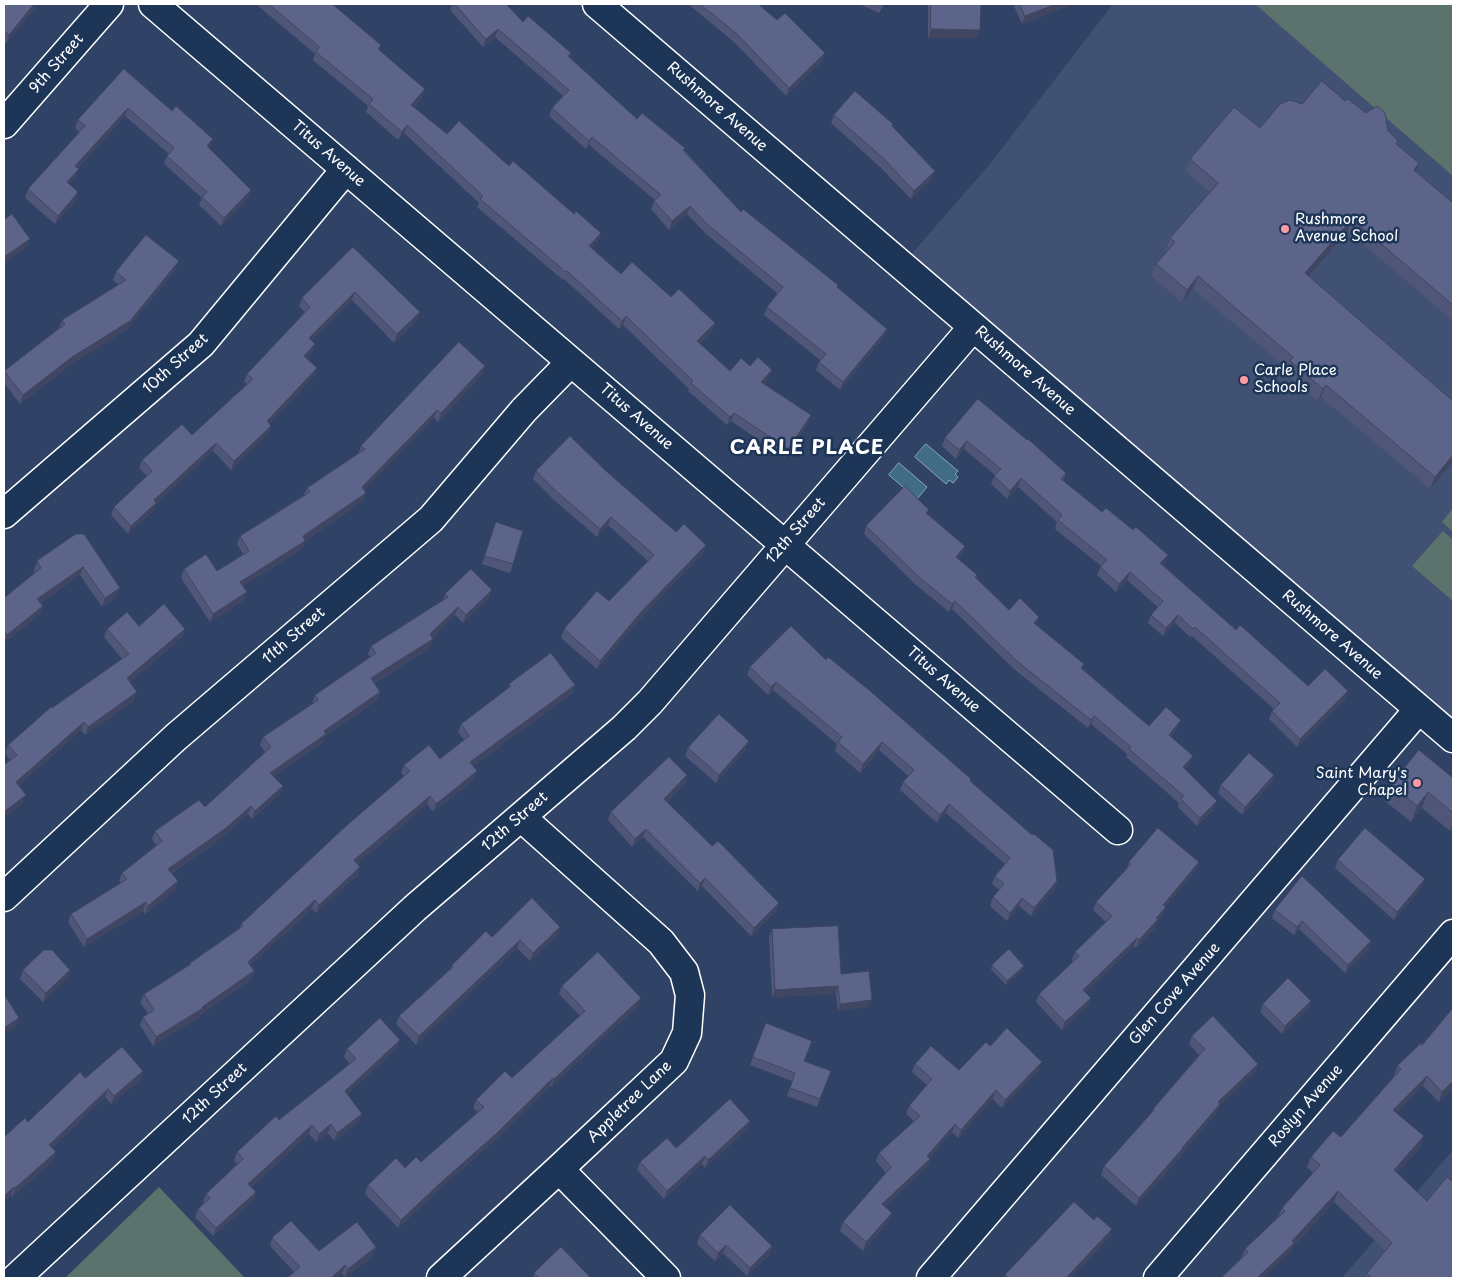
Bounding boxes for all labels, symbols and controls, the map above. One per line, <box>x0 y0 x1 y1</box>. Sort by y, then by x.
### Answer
street label: 9th Street <box>26 30 88 98</box>
street label: Rushmore Avenue <box>663 59 771 155</box>
street label: Titus Avenue <box>287 117 369 191</box>
place label: Rushmore Avenue School <box>1295 211 1398 246</box>
marker: Rushmore Avenue School <box>1279 223 1291 235</box>
street label: Rushmore Avenue <box>971 323 1079 419</box>
street label: 10th Street <box>140 330 212 398</box>
place label: Carle Place Schools <box>1254 362 1337 397</box>
marker: Carle Place Schools <box>1238 374 1250 386</box>
street label: Titus Avenue <box>595 380 677 454</box>
district label: CARLE PLACE <box>729 436 885 460</box>
street label: 12th Street <box>762 494 830 568</box>
street label: Rushmore Avenue <box>1278 587 1386 683</box>
street label: 11th Street <box>259 604 329 668</box>
street label: Titus Avenue <box>902 643 984 717</box>
place label: Saint Mary's Chapel <box>1316 765 1407 800</box>
marker: Saint Mary's Chapel <box>1411 777 1423 789</box>
street label: 12th Street <box>478 788 552 856</box>
street label: Glen Cove Avenue <box>1126 939 1224 1049</box>
street label: Appletree Lane <box>584 1057 676 1147</box>
street label: 12th Street <box>179 1059 251 1129</box>
street label: Roslyn Avenue <box>1265 1061 1347 1151</box>

